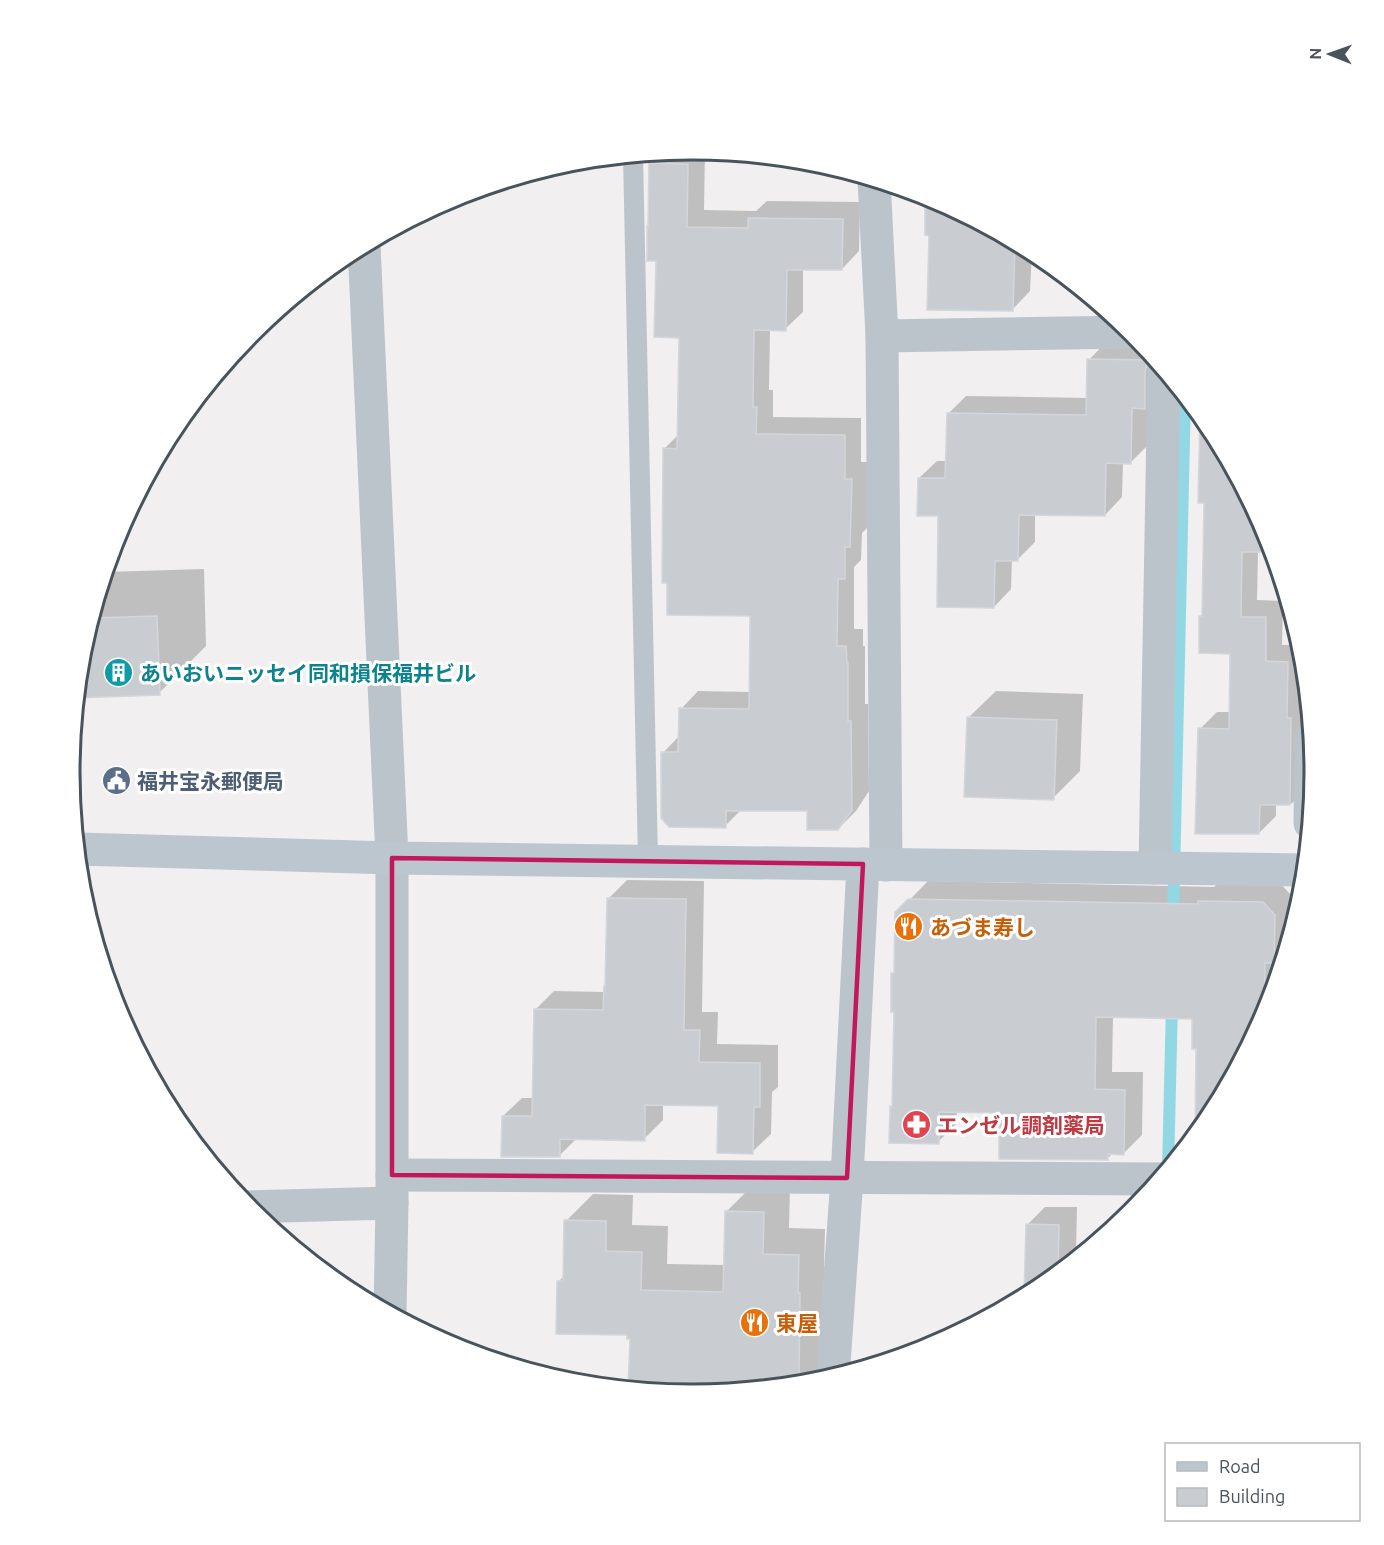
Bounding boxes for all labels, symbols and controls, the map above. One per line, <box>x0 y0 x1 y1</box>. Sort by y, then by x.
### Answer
north arrow <box>1300 24 1360 84</box>
text: N <box>1306 48 1324 60</box>
building icon: あいおいニッセイ同和損保福井ビル <box>103 657 135 689</box>
place label: あいおいニッセイ同和損保福井ビル <box>140 661 476 685</box>
public building icon: 福井宝永郵便局 <box>100 765 132 797</box>
place label: 福井宝永郵便局 <box>137 769 284 793</box>
restaurant icon: あづま寿し <box>893 911 925 943</box>
place label: あづま寿し <box>930 915 1035 939</box>
pharmacy icon: エンゼル調剤薬局 <box>900 1109 932 1141</box>
place label: エンゼル調剤薬局 <box>937 1113 1105 1137</box>
restaurant icon: 東屋 <box>739 1307 771 1339</box>
place label: 東屋 <box>776 1311 818 1335</box>
legend <box>1165 1443 1360 1521</box>
text: Road <box>1219 1456 1261 1476</box>
text: Building <box>1219 1486 1285 1506</box>

